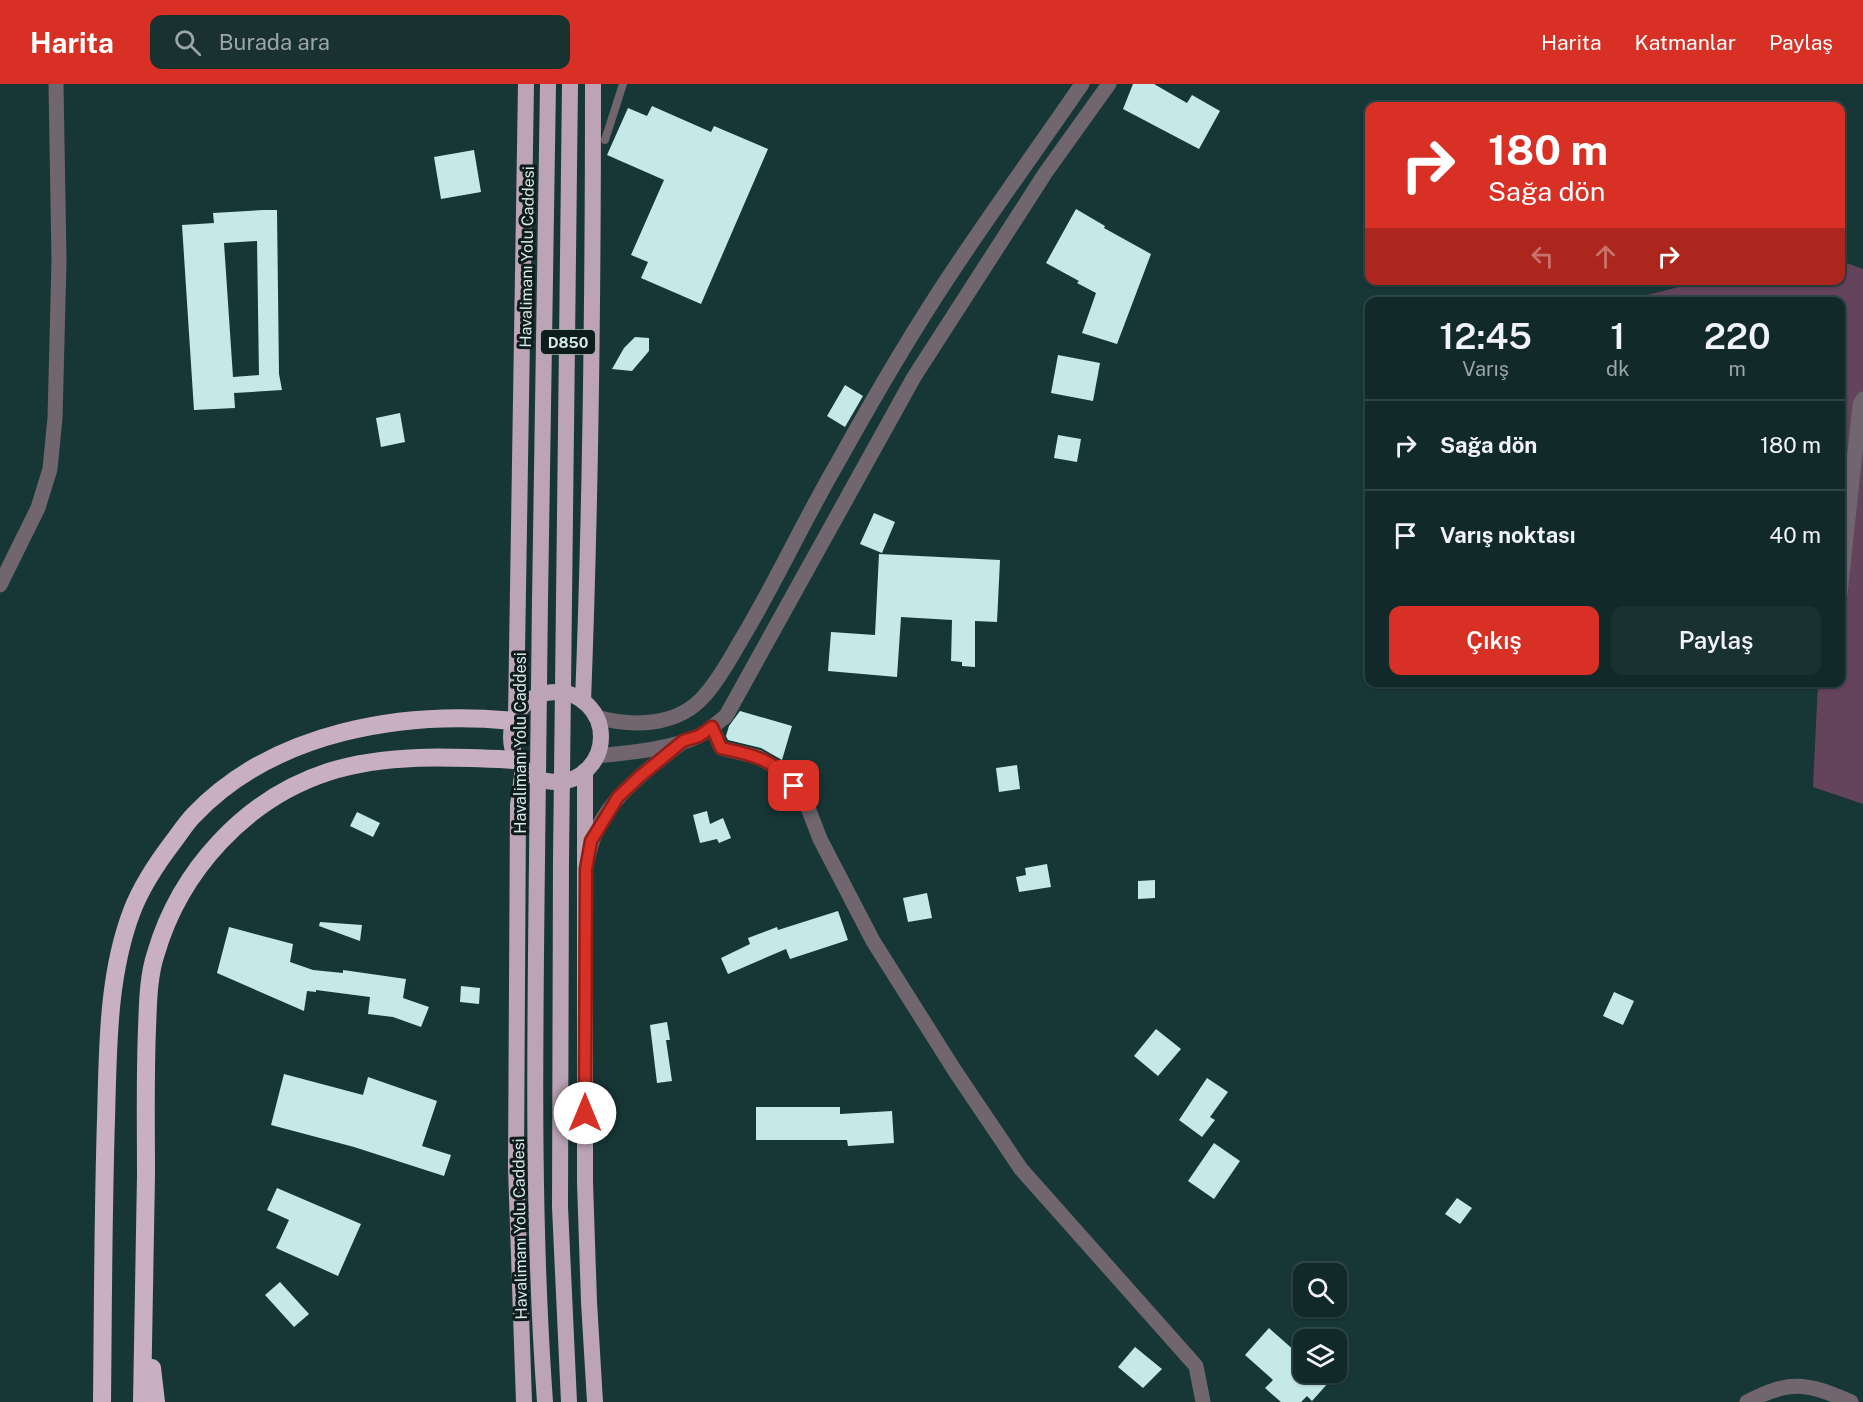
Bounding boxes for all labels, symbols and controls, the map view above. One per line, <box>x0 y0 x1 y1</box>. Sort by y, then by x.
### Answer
search box <box>150 15 570 69</box>
text: Harita <box>30 26 114 59</box>
icon: search <box>171 26 204 59</box>
text: Burada ara <box>219 29 330 55</box>
text: Harita <box>1541 30 1602 55</box>
text: Katmanlar <box>1635 30 1736 55</box>
text: Paylaş <box>1769 30 1833 55</box>
text: 180 m <box>1488 125 1608 174</box>
icon: right <box>1389 126 1467 204</box>
street label: Havalimanı Yolu Caddesi <box>516 166 538 348</box>
text: Sağa dön <box>1488 175 1605 207</box>
icon: left <box>1526 240 1559 273</box>
icon: ahead <box>1589 240 1622 273</box>
icon: right <box>1652 240 1685 273</box>
text: 12:45 <box>1439 315 1532 357</box>
text: 1 <box>1610 315 1625 357</box>
text: 220 <box>1704 315 1771 357</box>
road number: D850 <box>541 330 595 354</box>
text: Varış <box>1462 357 1509 381</box>
text: dk <box>1606 357 1629 381</box>
text: m <box>1729 357 1746 381</box>
icon: right <box>1389 429 1422 462</box>
text: Sağa dön <box>1440 432 1537 458</box>
text: 180 m <box>1760 432 1821 458</box>
icon: arrive <box>1389 519 1422 552</box>
text: Varış noktası <box>1440 522 1575 548</box>
text: 40 m <box>1769 522 1821 548</box>
button: Çıkış <box>1389 606 1599 675</box>
button: Paylaş <box>1611 606 1821 675</box>
street label: Havalimanı Yolu Caddesi <box>511 652 530 834</box>
pin <box>768 760 819 811</box>
icon: arrive <box>777 769 810 802</box>
position arrow <box>553 1081 617 1145</box>
street label: Havalimanı Yolu Caddesi <box>509 1138 531 1320</box>
map controls <box>1293 1263 1347 1383</box>
button: search <box>1293 1263 1347 1317</box>
button: layers <box>1293 1329 1347 1383</box>

